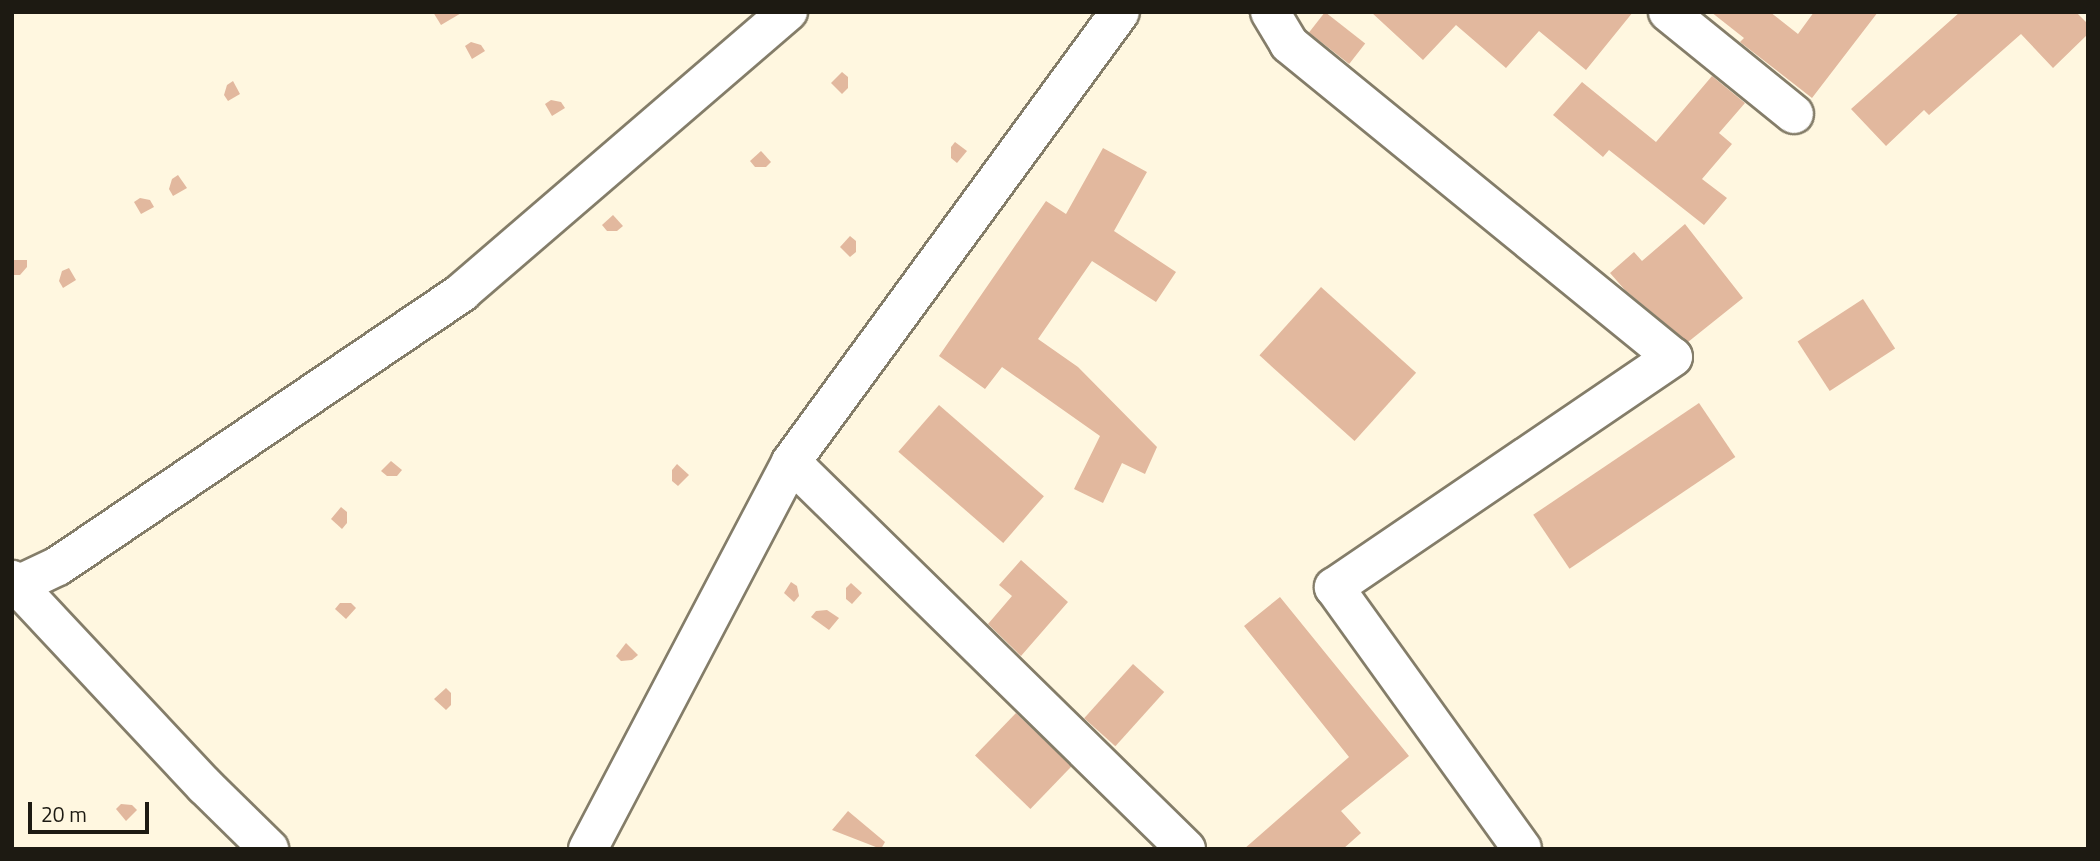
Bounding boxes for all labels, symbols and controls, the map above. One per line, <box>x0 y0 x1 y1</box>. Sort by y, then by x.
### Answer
scale bar <box>32 788 152 832</box>
text: 20 m <box>41 798 87 830</box>

